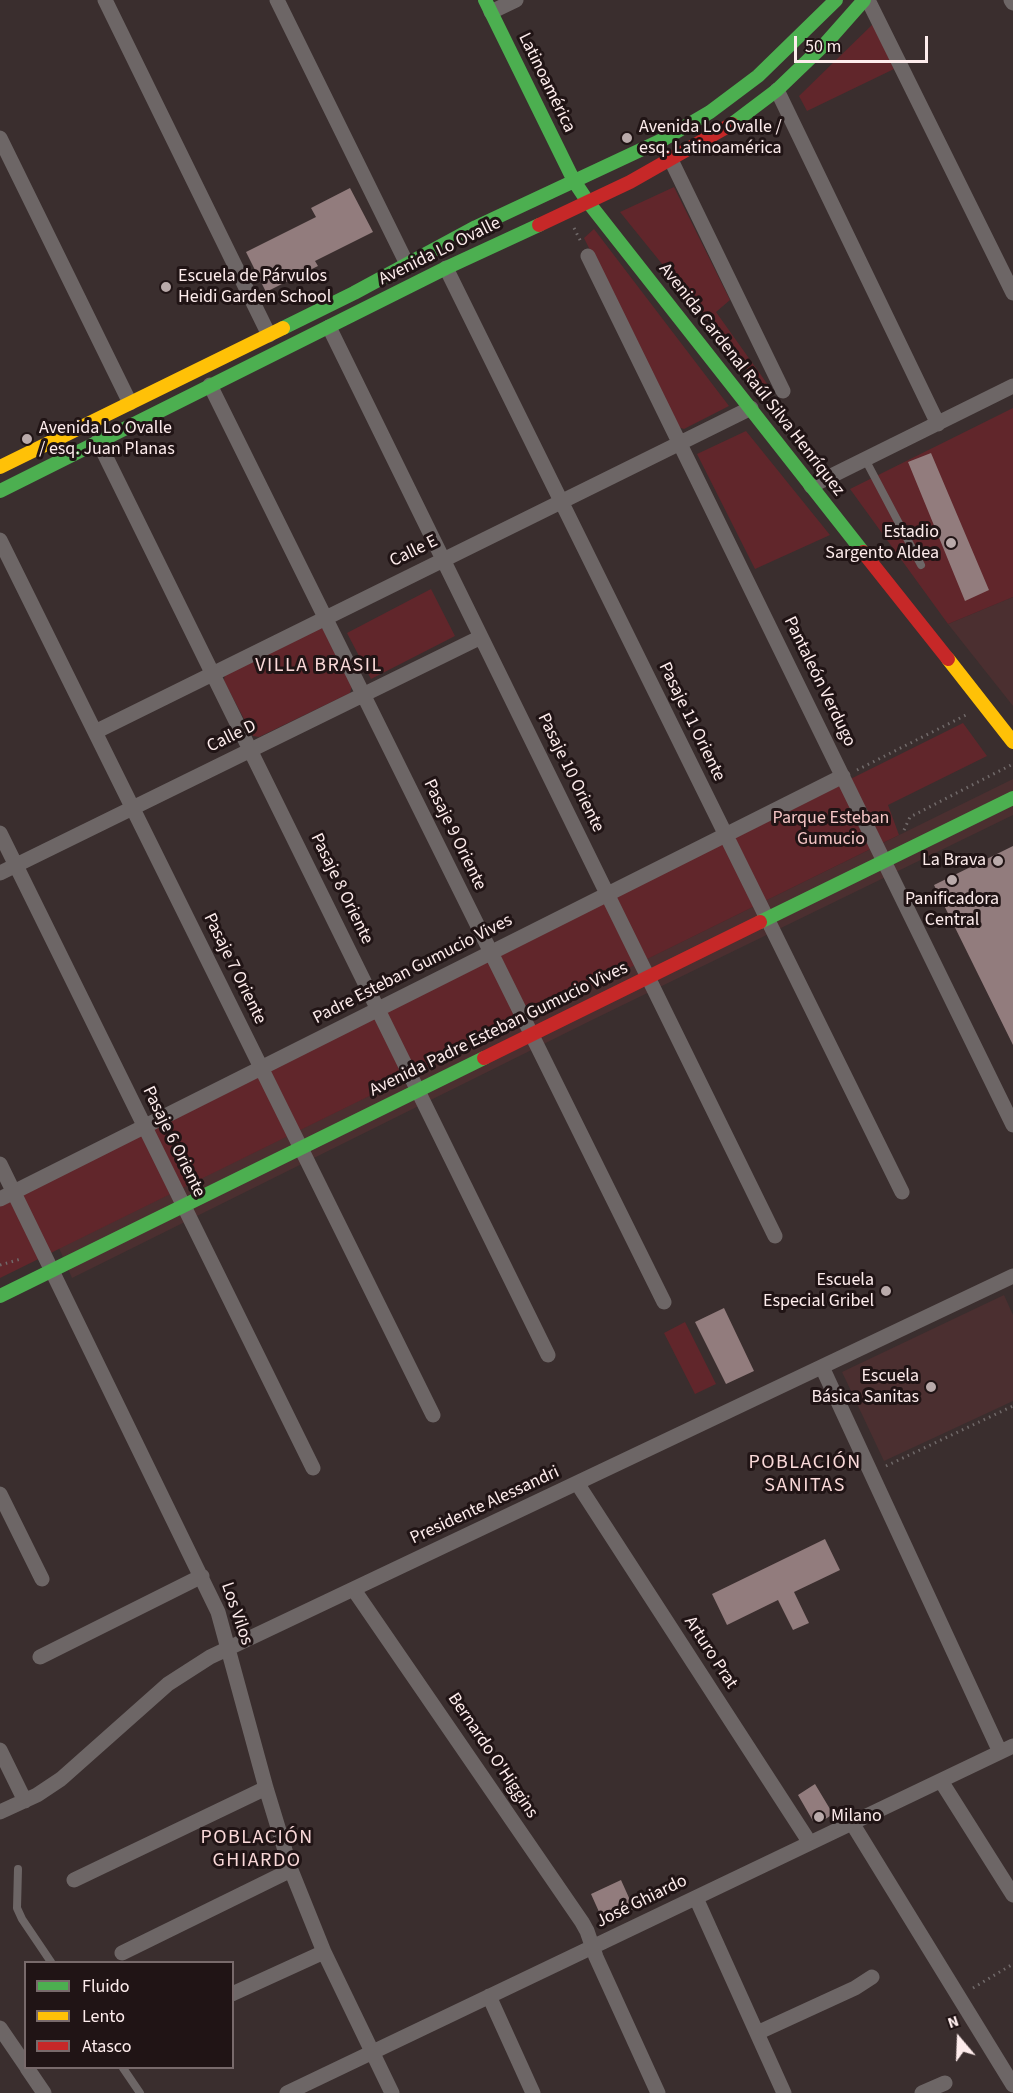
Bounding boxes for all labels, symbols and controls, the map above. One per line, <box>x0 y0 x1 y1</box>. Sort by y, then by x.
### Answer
scale bar <box>797 24 930 62</box>
street label: Latinoamérica <box>513 30 579 136</box>
text: 50 m <box>805 34 841 59</box>
place label: Avenida Lo Ovalle / esq. Latinoamérica <box>639 117 782 160</box>
marker: Avenida Lo Ovalle / esq. Latinoamérica <box>620 131 634 145</box>
street label: Avenida Lo Ovalle <box>376 213 504 291</box>
street label: Avenida Cardenal Raúl Silva Henríquez <box>653 259 849 501</box>
place label: Escuela de Párvulos Heidi Garden School <box>178 266 331 308</box>
marker: Escuela de Párvulos Heidi Garden School <box>159 280 173 294</box>
place label: Avenida Lo Ovalle / esq. Juan Planas <box>39 418 175 460</box>
marker: Avenida Lo Ovalle / esq. Juan Planas <box>20 432 34 446</box>
place label: Estadio Sargento Aldea <box>825 522 939 564</box>
street label: Calle E <box>387 531 441 573</box>
marker: Estadio Sargento Aldea <box>944 536 958 550</box>
street label: Pantaleón Verdugo <box>778 613 860 751</box>
district label: VILLA BRASIL <box>255 655 383 679</box>
street label: Pasaje 11 Oriente <box>653 659 729 785</box>
street label: Pasaje 10 Oriente <box>532 710 608 836</box>
street label: Calle D <box>204 716 260 758</box>
street label: Pasaje 9 Oriente <box>418 776 490 894</box>
park label: Parque Esteban Gumucio <box>773 808 889 850</box>
street label: Pasaje 8 Oriente <box>305 830 377 948</box>
place label: La Brava <box>922 850 986 872</box>
marker: La Brava <box>991 854 1005 868</box>
marker: Panificadora Central <box>945 873 959 887</box>
place label: Panificadora Central <box>905 889 999 932</box>
street label: Pasaje 7 Oriente <box>198 910 270 1028</box>
street label: Padre Esteban Gumucio Vives <box>310 910 516 1030</box>
street label: Avenida Padre Esteban Gumucio Vives <box>366 958 632 1102</box>
street label: Pasaje 6 Oriente <box>137 1083 209 1201</box>
place label: Escuela Especial Gribel <box>763 1270 874 1312</box>
marker: Escuela Especial Gribel <box>879 1284 893 1298</box>
place label: Escuela Básica Sanitas <box>811 1366 919 1408</box>
marker: Escuela Básica Sanitas <box>924 1380 938 1394</box>
district label: POBLACIÓN SANITAS <box>748 1452 862 1499</box>
street label: Presidente Alessandri <box>407 1462 563 1550</box>
street label: Los Vilos <box>215 1580 257 1648</box>
street label: Arturo Prat <box>679 1613 741 1693</box>
street label: Bernardo O'Higgins <box>442 1689 542 1823</box>
place label: Milano <box>831 1806 882 1828</box>
marker: Milano <box>812 1810 826 1824</box>
district label: POBLACIÓN GHIARDO <box>200 1827 314 1874</box>
street label: José Ghiardo <box>593 1871 691 1933</box>
legend <box>24 1961 234 2069</box>
text: Fluido <box>82 1974 129 1999</box>
text: Lento <box>82 2004 125 2029</box>
north arrow <box>929 2009 989 2069</box>
text: N <box>945 2010 962 2034</box>
text: Atasco <box>82 2034 131 2059</box>

